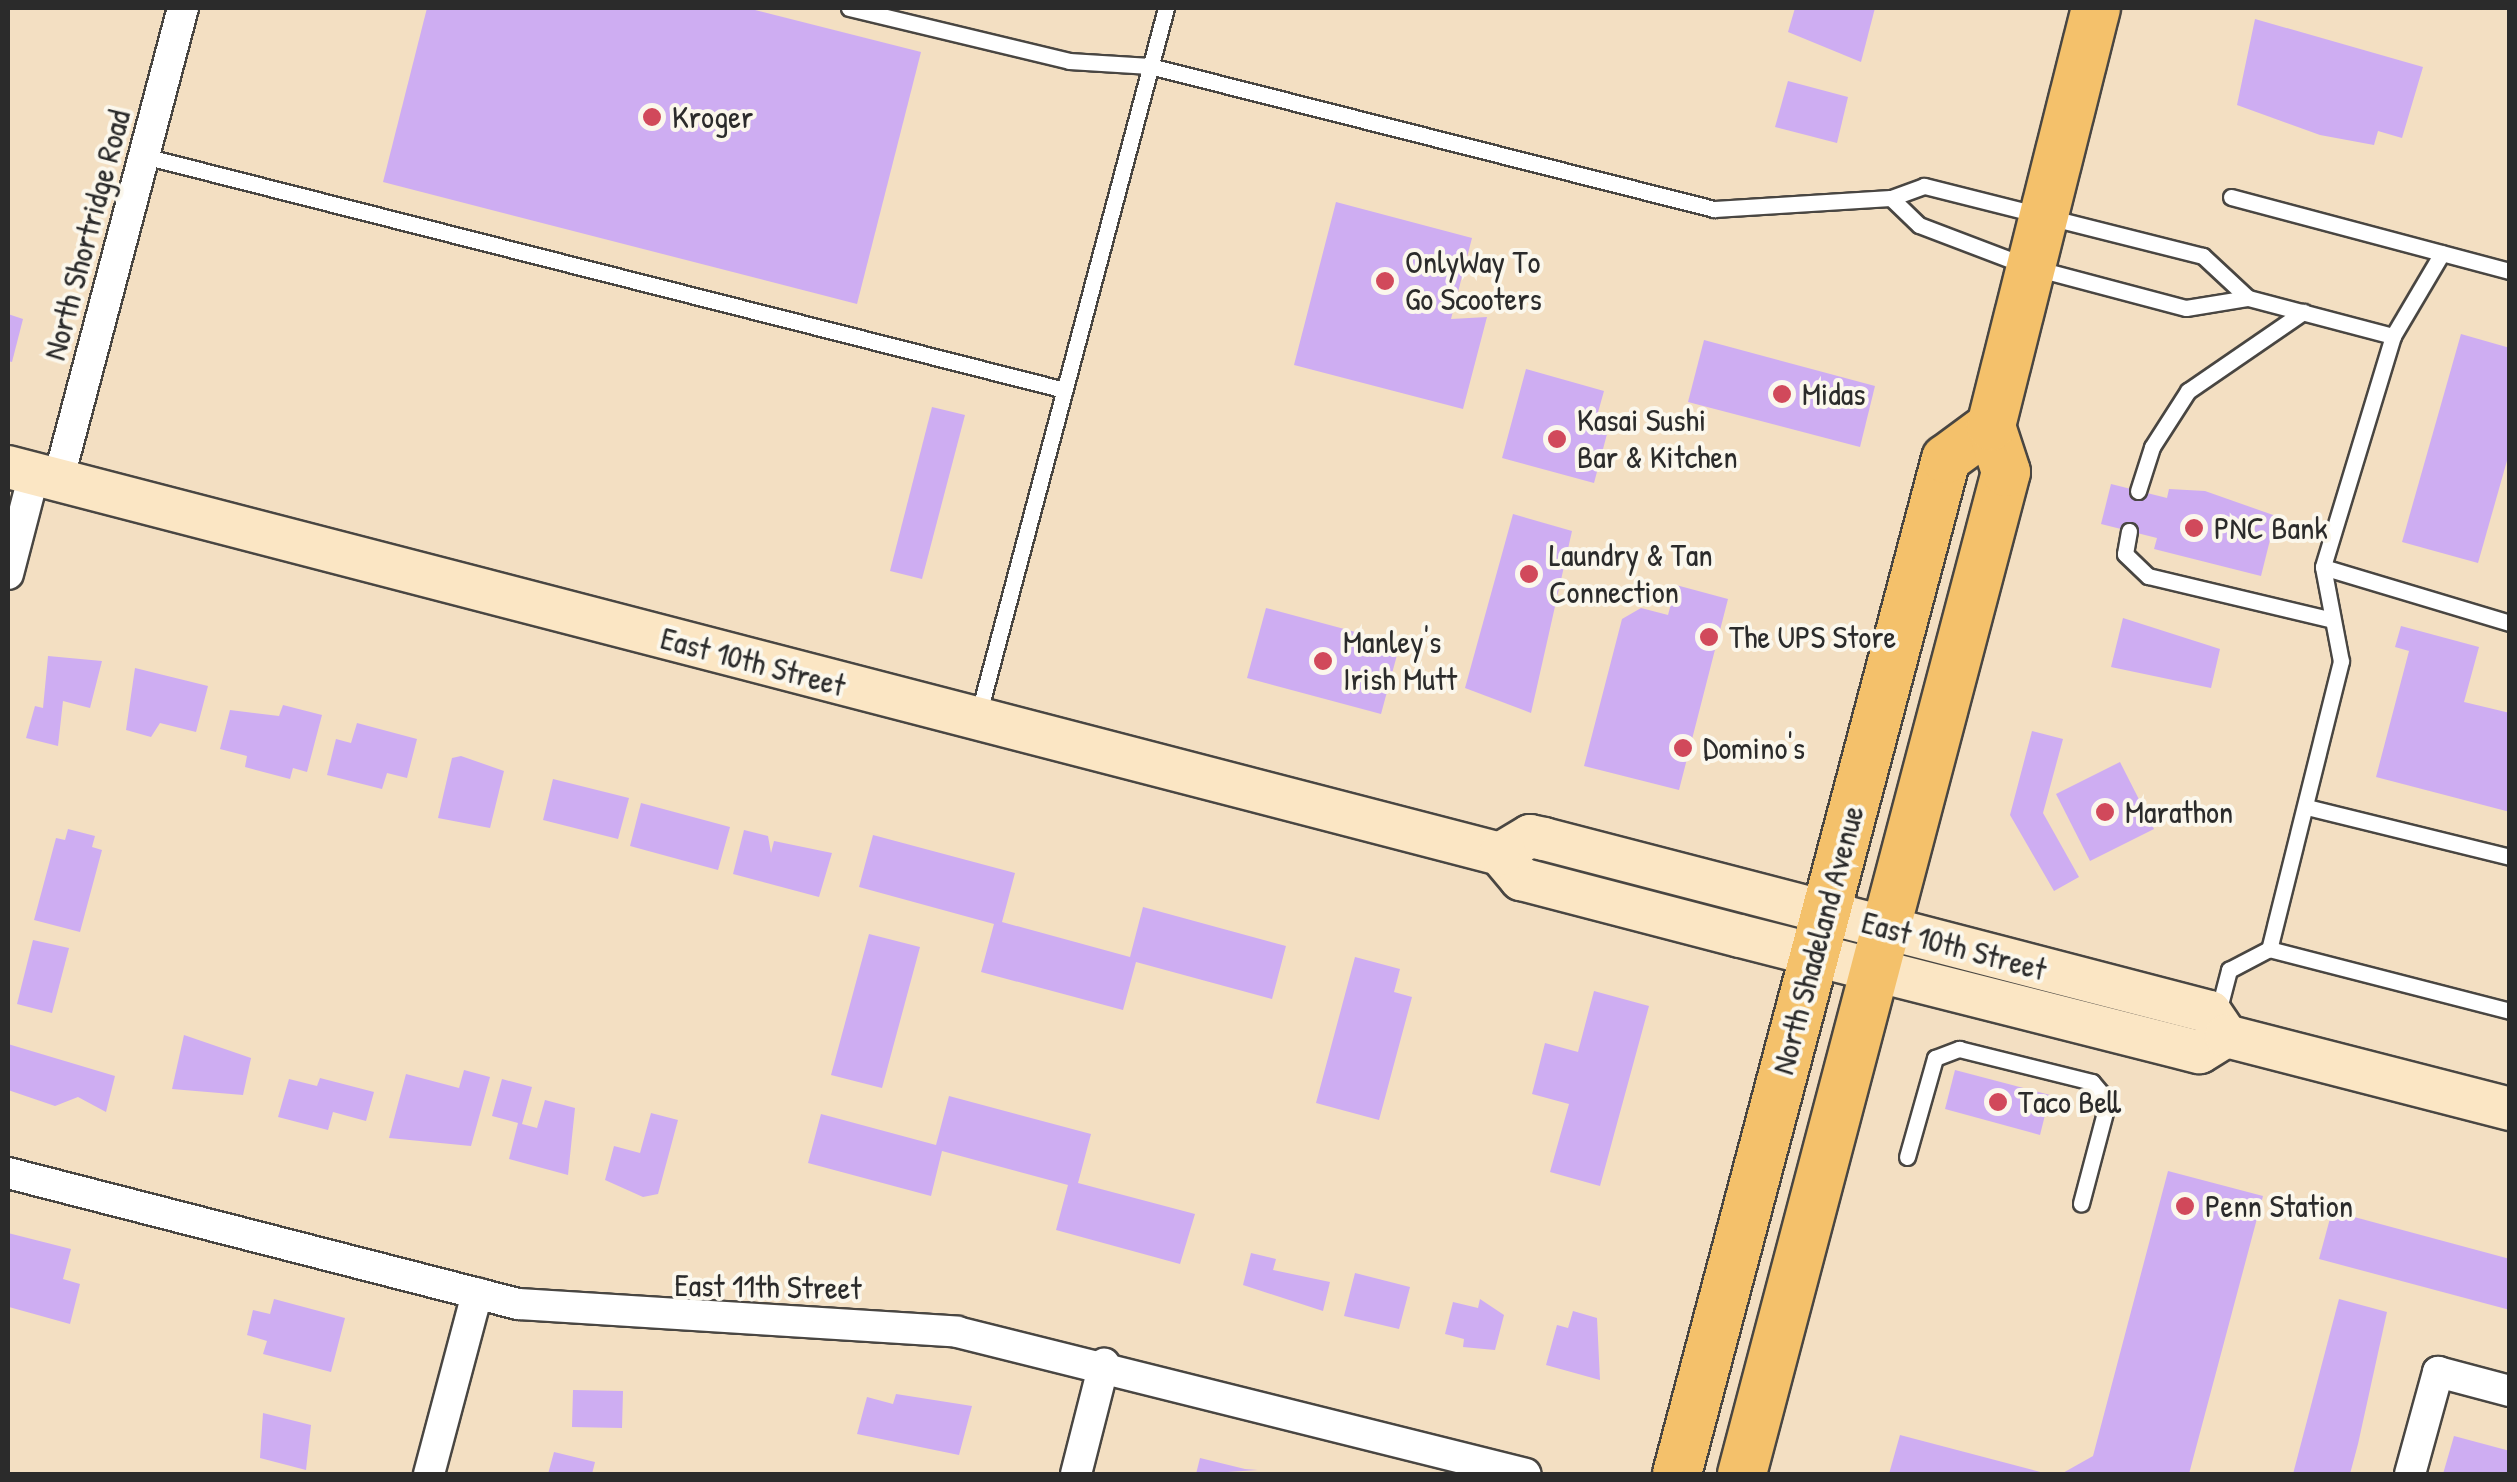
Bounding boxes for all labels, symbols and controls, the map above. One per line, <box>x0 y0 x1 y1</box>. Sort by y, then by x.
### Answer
place label: Kroger <box>672 98 753 136</box>
street label: North Shortridge Road <box>35 106 139 364</box>
marker: Kroger <box>641 106 663 128</box>
place label: OnlyWay To Go Scooters <box>1405 244 1542 319</box>
marker: OnlyWay To Go Scooters <box>1374 270 1396 292</box>
place label: Midas <box>1802 375 1866 413</box>
marker: Midas <box>1771 383 1793 405</box>
place label: Kasai Sushi Bar & Kitchen <box>1577 402 1738 477</box>
marker: Kasai Sushi Bar & Kitchen <box>1546 428 1568 450</box>
place label: PNC Bank <box>2214 509 2328 547</box>
marker: PNC Bank <box>2183 517 2205 539</box>
place label: Laundry & Tan Connection <box>1549 537 1713 612</box>
marker: Laundry & Tan Connection <box>1518 563 1540 585</box>
place label: The UPS Store <box>1729 618 1896 656</box>
street label: East 10th Street <box>656 619 850 705</box>
place label: Manley's Irish Mutt <box>1343 624 1457 699</box>
marker: The UPS Store <box>1698 626 1720 648</box>
marker: Manley's Irish Mutt <box>1312 650 1334 672</box>
place label: Domino's <box>1703 729 1805 767</box>
marker: Domino's <box>1672 737 1694 759</box>
place label: Marathon <box>2125 793 2233 831</box>
marker: Marathon <box>2094 801 2116 823</box>
street label: North Shadeland Avenue <box>1764 802 1872 1078</box>
street label: East 10th Street <box>1857 903 2051 989</box>
place label: Taco Bell <box>2018 1083 2121 1121</box>
marker: Taco Bell <box>1987 1091 2009 1113</box>
place label: Penn Station <box>2205 1187 2353 1225</box>
marker: Penn Station <box>2174 1195 2196 1217</box>
street label: East 11th Street <box>674 1266 862 1308</box>

